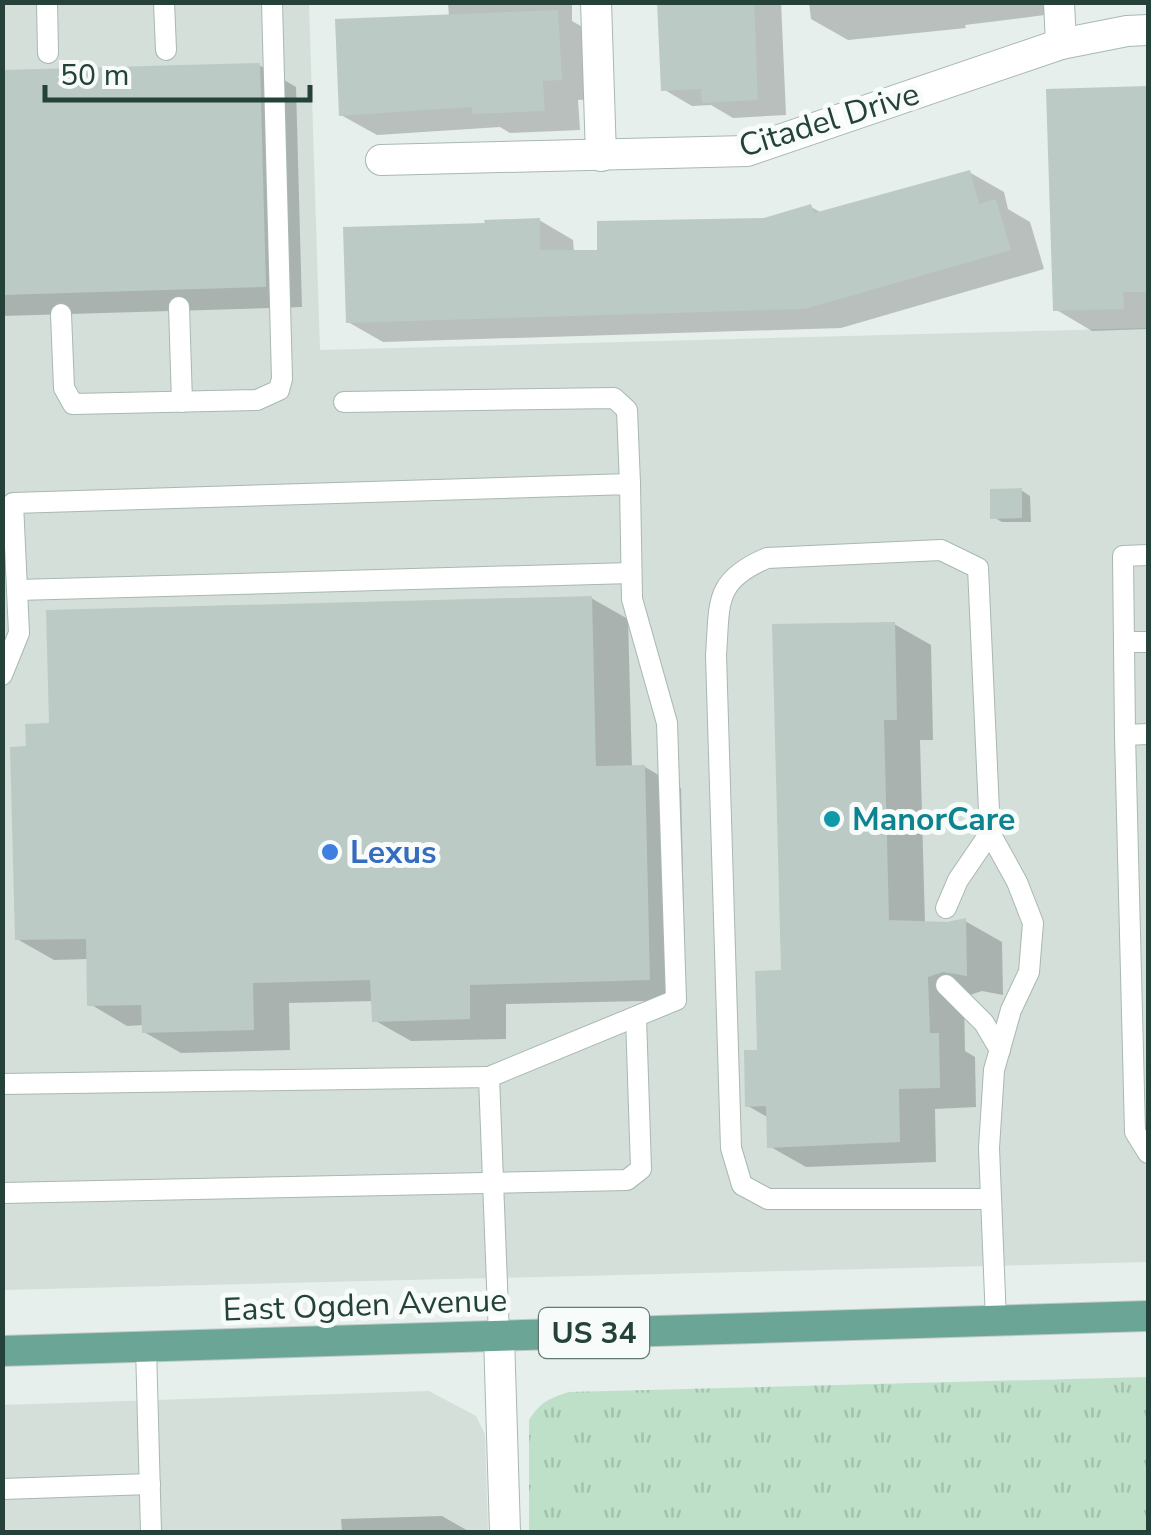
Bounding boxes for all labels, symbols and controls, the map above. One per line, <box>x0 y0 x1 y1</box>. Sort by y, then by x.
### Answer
scale bar <box>45 40 310 102</box>
text: 50 m <box>60 55 129 96</box>
street label: Citadel Drive <box>734 72 924 168</box>
place label: ManorCare <box>852 798 1015 841</box>
marker: ManorCare <box>821 808 843 830</box>
place label: Lexus <box>350 831 437 874</box>
marker: Lexus <box>319 841 341 863</box>
street label: East Ogden Avenue <box>222 1279 508 1331</box>
road number: US 34 <box>539 1308 649 1358</box>

